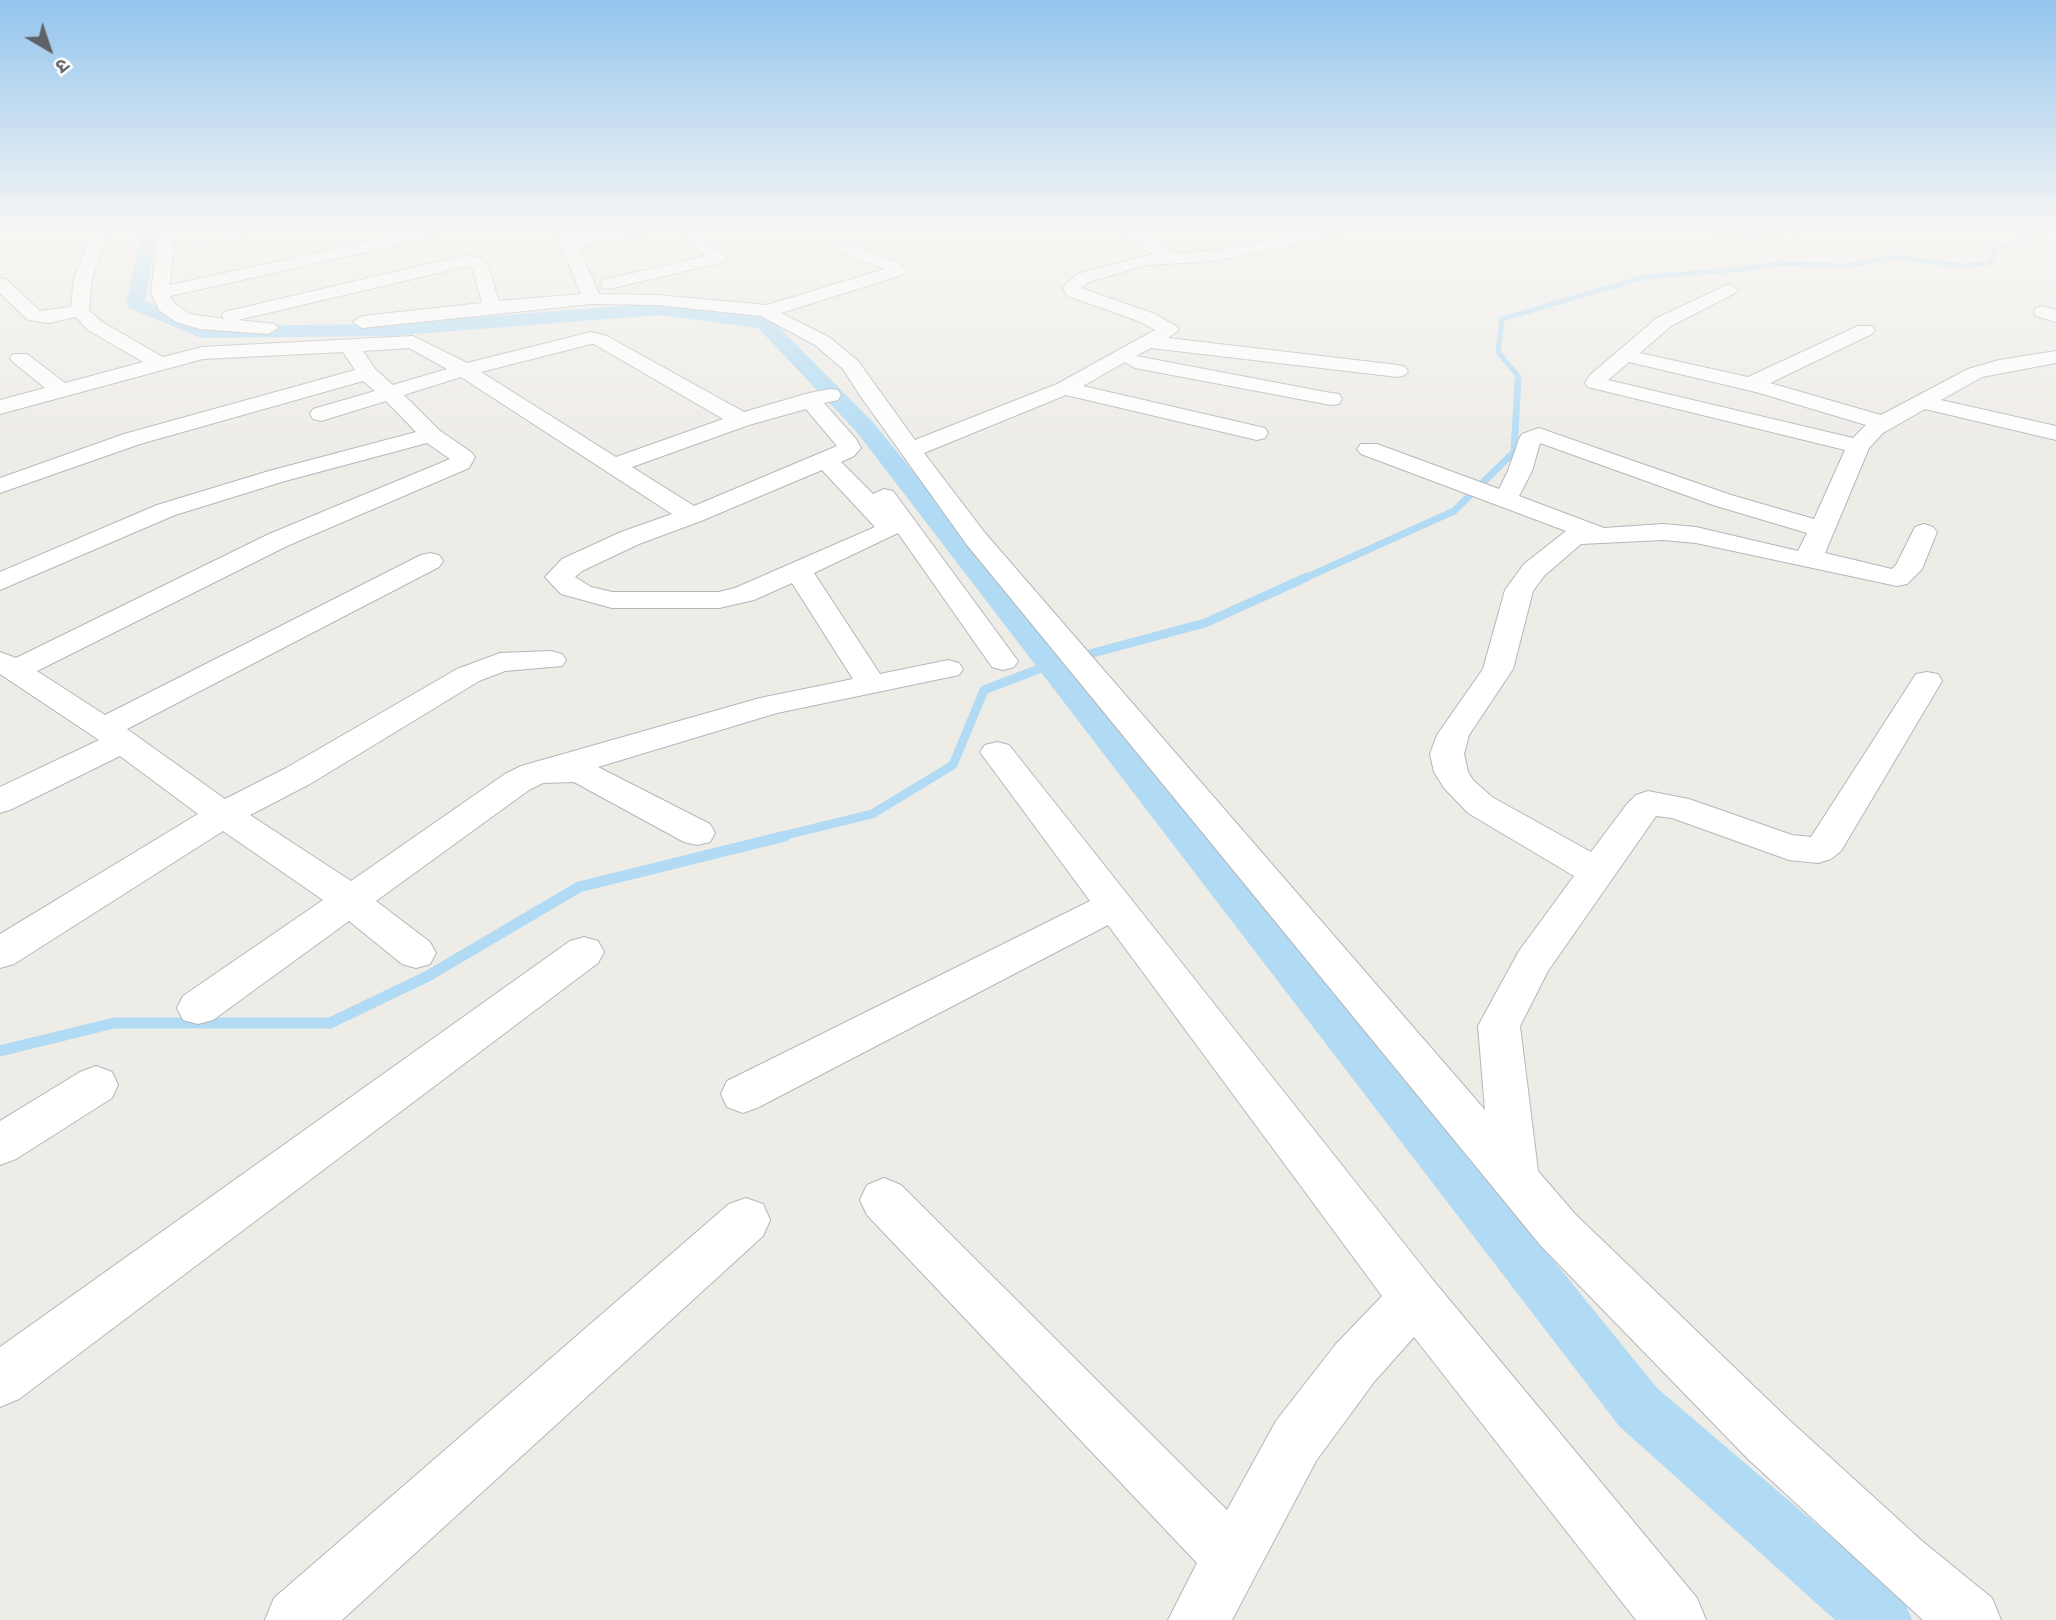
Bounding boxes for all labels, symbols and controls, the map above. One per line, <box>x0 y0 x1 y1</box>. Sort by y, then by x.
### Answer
north arrow <box>14 14 84 84</box>
text: उ <box>50 52 74 78</box>

